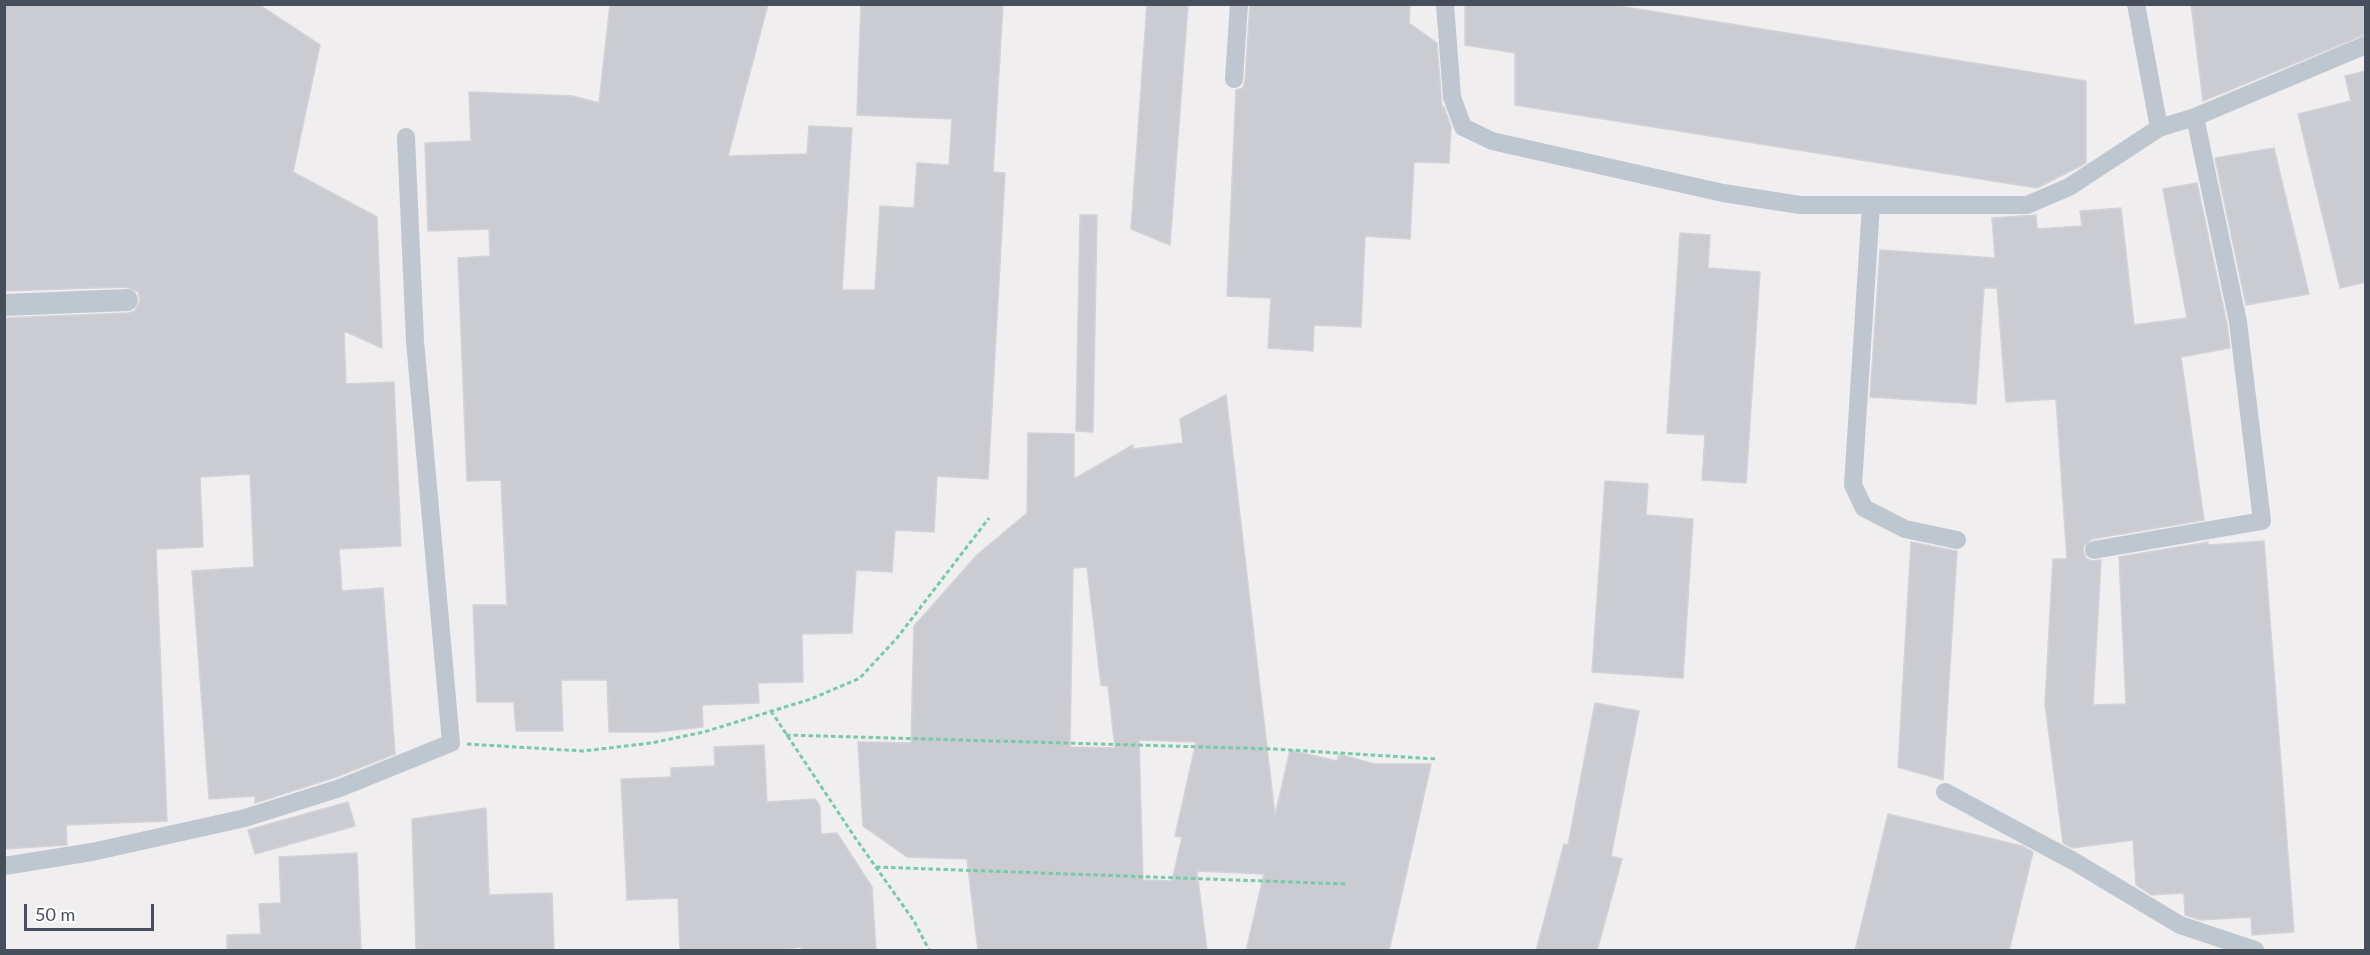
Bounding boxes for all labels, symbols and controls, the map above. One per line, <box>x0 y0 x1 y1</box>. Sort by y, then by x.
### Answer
scale bar <box>27 892 158 930</box>
text: 50 m <box>35 903 75 925</box>

